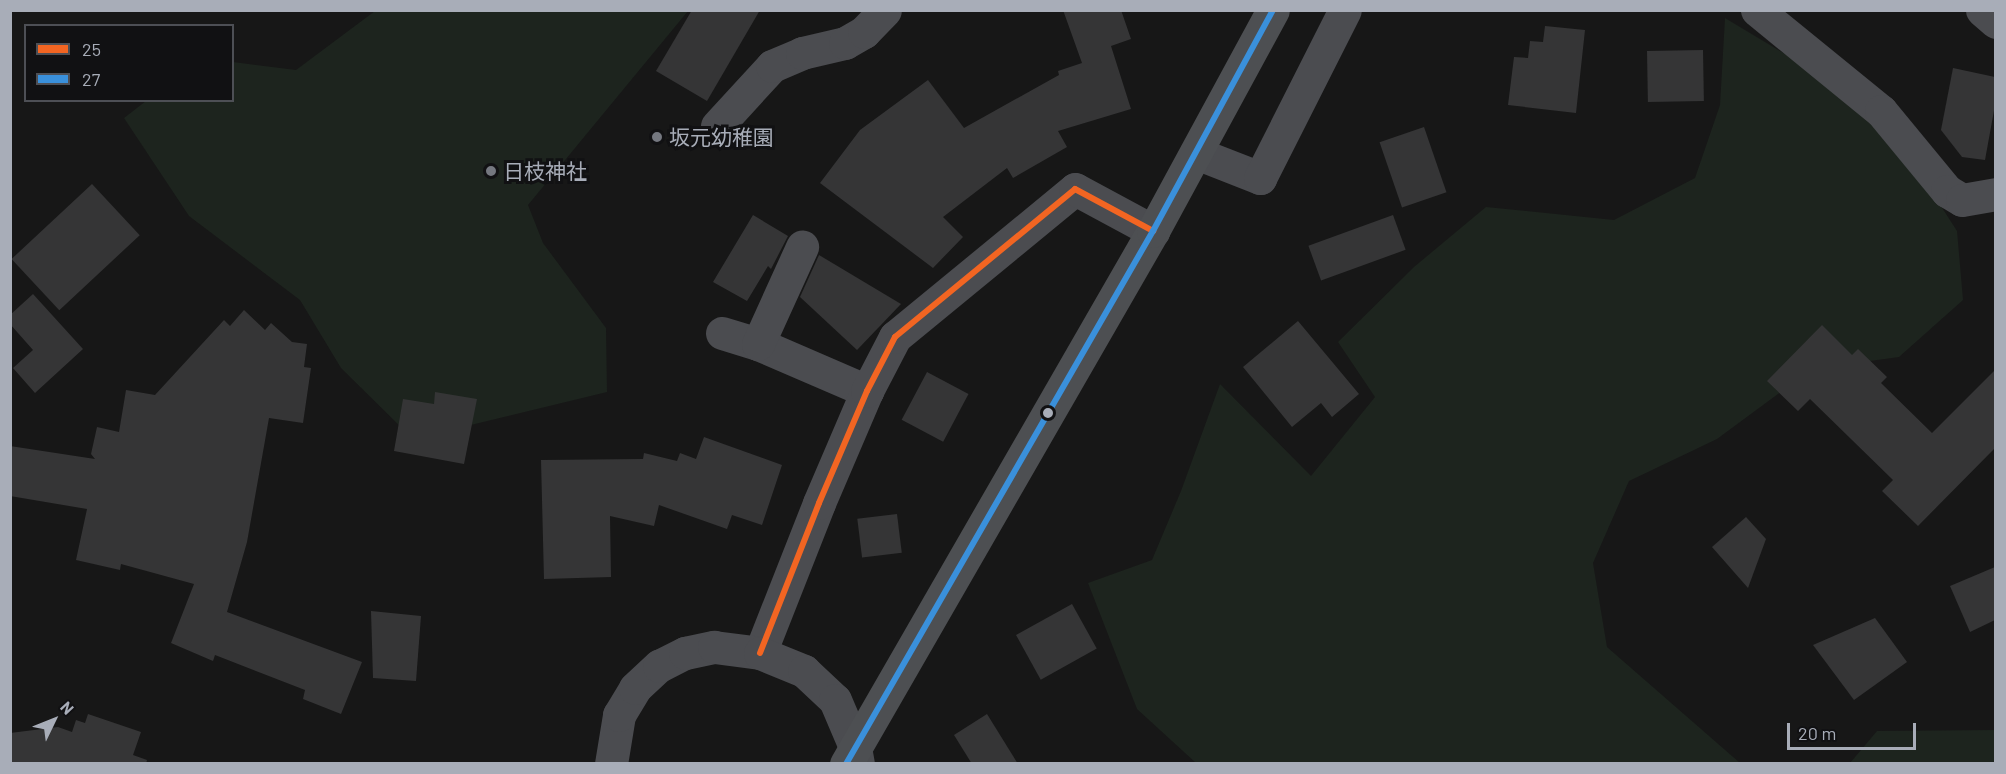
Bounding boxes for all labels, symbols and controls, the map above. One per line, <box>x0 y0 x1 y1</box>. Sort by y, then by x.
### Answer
legend <box>24 24 234 102</box>
text: 25 <box>82 38 101 60</box>
text: 27 <box>82 68 100 90</box>
place label: 坂元幼稚園 <box>669 124 774 150</box>
marker: 坂元幼稚園 <box>650 130 664 144</box>
place label: 日枝神社 <box>503 158 587 184</box>
marker: 日枝神社 <box>484 164 498 178</box>
unlabelled marker <box>1042 407 1054 419</box>
north arrow <box>24 690 84 750</box>
text: N <box>57 697 78 718</box>
scale bar <box>1790 711 1919 749</box>
text: 20 m <box>1798 722 1836 744</box>

